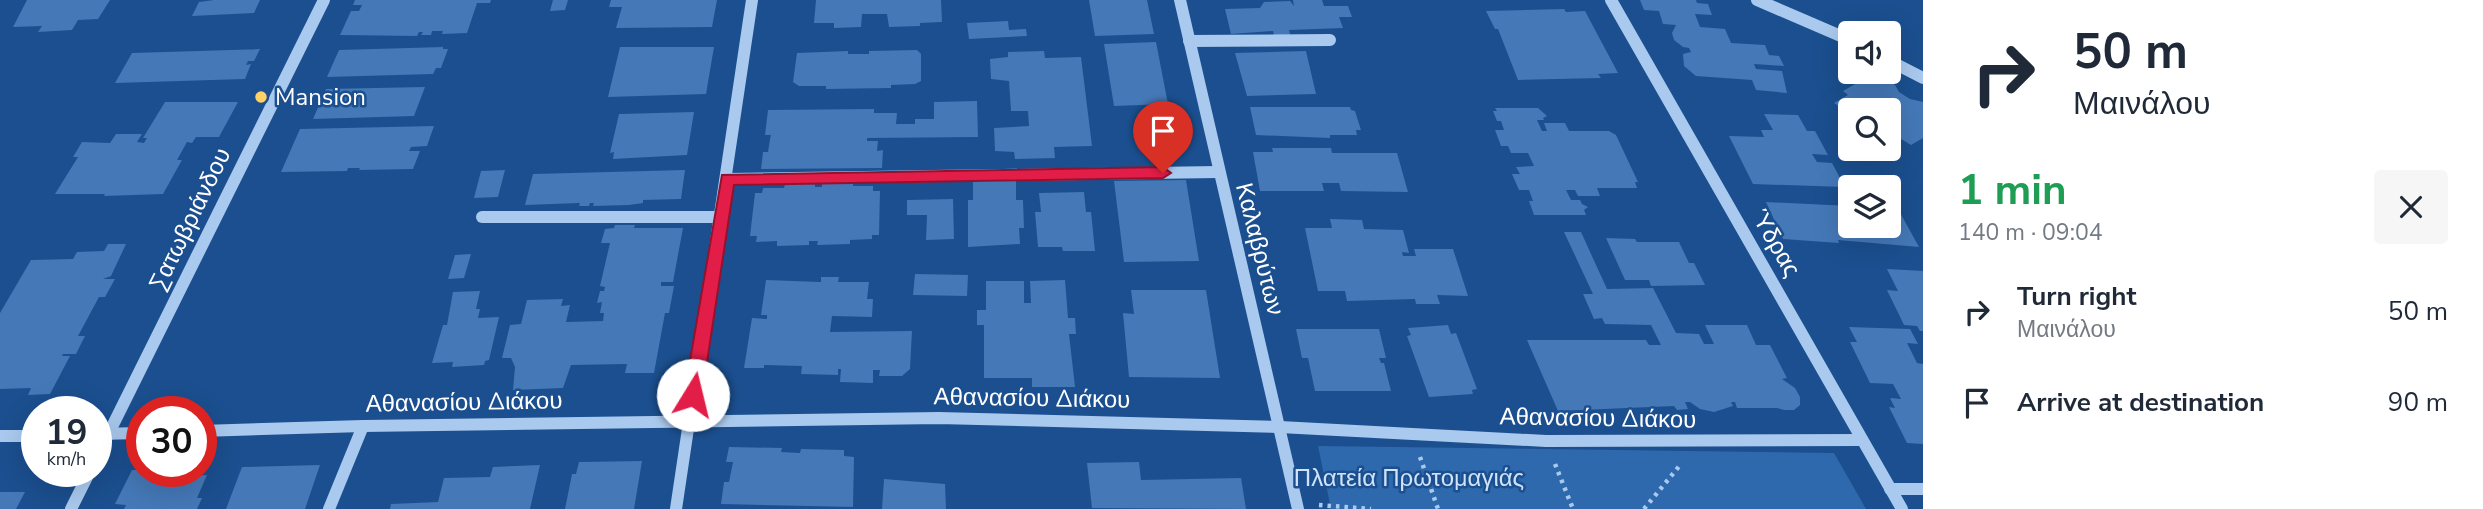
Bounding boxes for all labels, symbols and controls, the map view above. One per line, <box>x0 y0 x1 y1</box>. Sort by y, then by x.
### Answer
text: 50 m <box>2073 18 2188 85</box>
map controls <box>1838 21 1901 238</box>
button: sound <box>1838 21 1901 84</box>
icon: right <box>1958 28 2049 119</box>
place label: Mansion <box>275 81 366 113</box>
text: Μαινάλου <box>2073 82 2211 125</box>
marker: Mansion <box>253 89 269 105</box>
button: search <box>1838 98 1901 161</box>
pin <box>1133 101 1193 173</box>
icon: arrive <box>1144 112 1182 150</box>
street label: Σατωβριάνδου <box>142 142 238 296</box>
text: 1 min <box>1958 162 2067 219</box>
button: close <box>2374 170 2448 244</box>
button: layers <box>1838 175 1901 238</box>
street label: Καλαβρύτων <box>1228 179 1292 319</box>
street label: Ύδρας <box>1744 203 1808 283</box>
text: 140 m · 09:04 <box>1958 217 2103 248</box>
text: Turn right <box>2017 279 2136 314</box>
icon: right <box>1958 293 1996 331</box>
text: 50 m <box>2388 294 2448 329</box>
text: Μαινάλου <box>2017 314 2116 345</box>
position arrow <box>656 358 730 432</box>
street label: Αθανασίου Διάκου <box>933 380 1131 416</box>
street label: Αθανασίου Διάκου <box>365 384 563 420</box>
icon: arrive <box>1958 384 1996 422</box>
text: Arrive at destination <box>2017 385 2264 420</box>
text: 90 m <box>2388 385 2448 420</box>
speed limit sign: 30 <box>126 396 217 487</box>
street label: Αθανασίου Διάκου <box>1499 400 1697 436</box>
text: 19 <box>45 409 88 456</box>
text: km/h <box>47 447 86 471</box>
park label: Πλατεία Πρωτομαγιάς <box>1294 462 1524 494</box>

